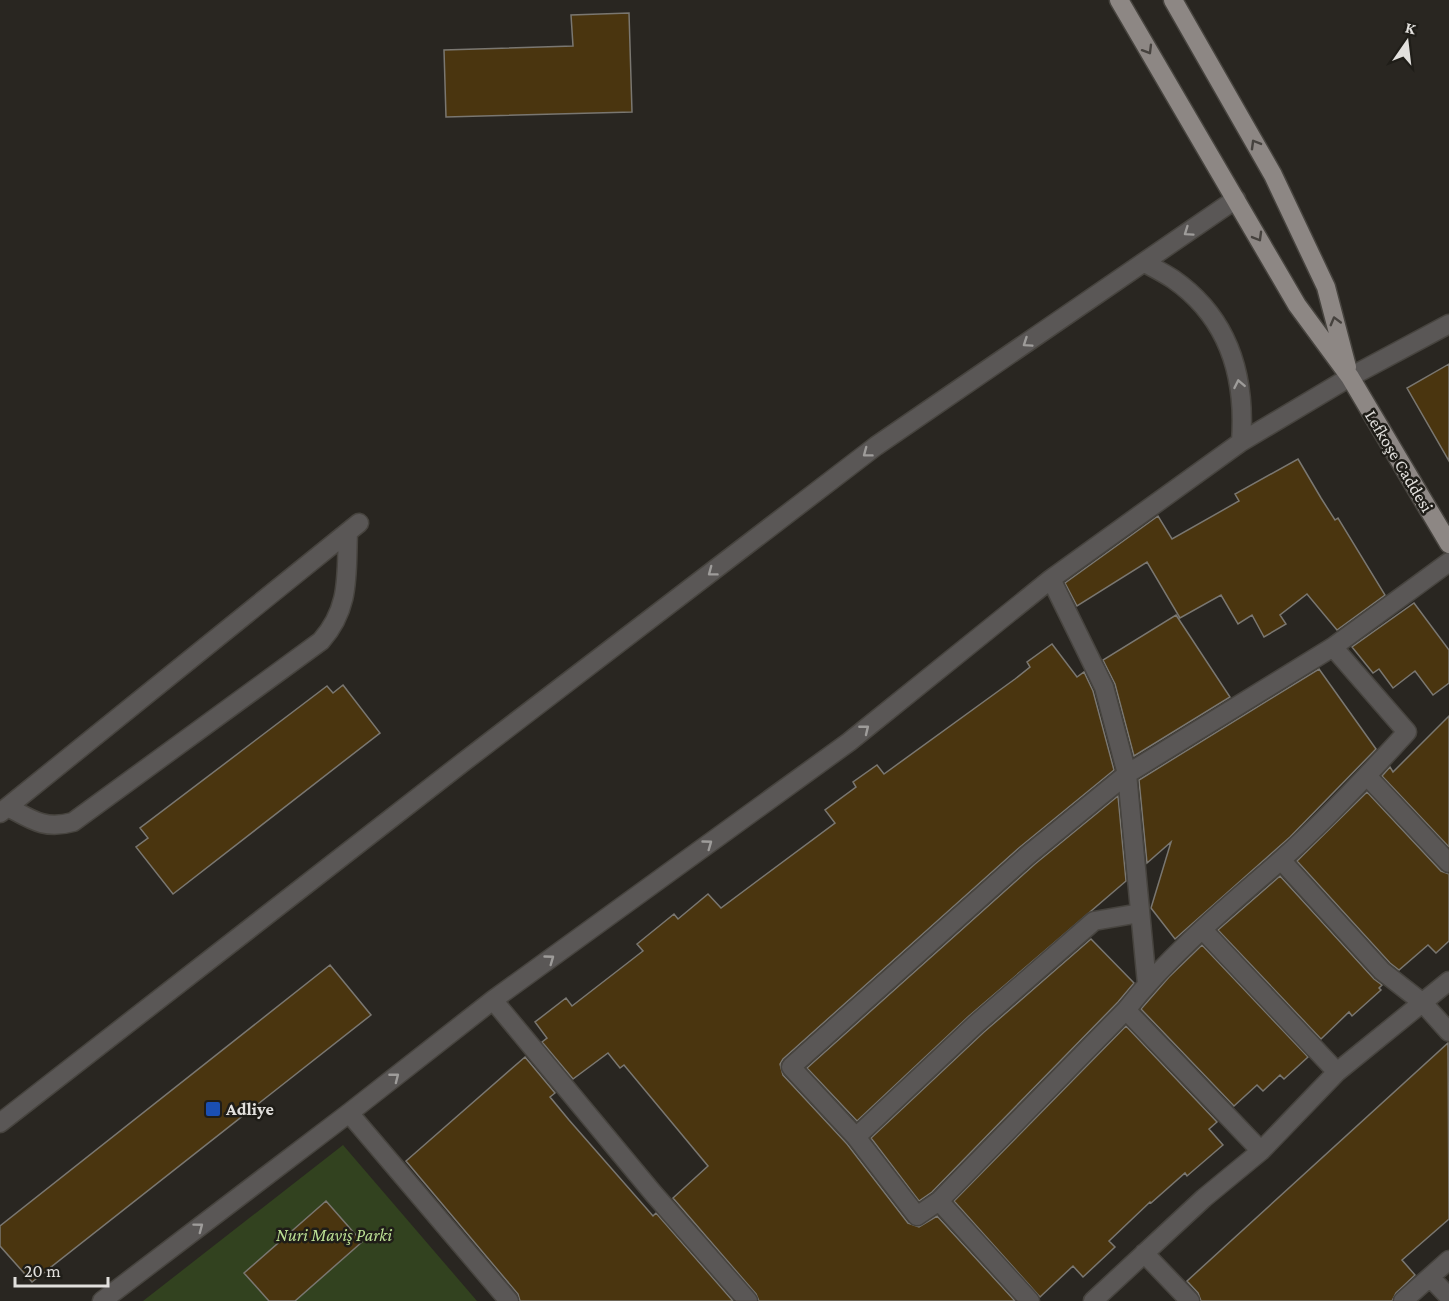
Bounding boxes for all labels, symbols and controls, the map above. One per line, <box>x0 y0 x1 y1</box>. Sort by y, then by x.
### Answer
north arrow <box>1377 12 1437 72</box>
text: K <box>1403 18 1418 38</box>
one-way arrow <box>1141 44 1153 54</box>
one-way arrow <box>1251 139 1262 150</box>
one-way arrow <box>1184 225 1195 236</box>
one-way arrow <box>1251 230 1262 241</box>
one-way arrow <box>1330 316 1342 326</box>
one-way arrow <box>1023 336 1034 347</box>
one-way arrow <box>1233 379 1246 389</box>
street label: Lefkoşe Caddesi <box>1361 406 1437 516</box>
one-way arrow <box>862 446 873 457</box>
one-way arrow <box>707 565 718 576</box>
one-way arrow <box>858 725 869 736</box>
one-way arrow <box>701 840 712 851</box>
one-way arrow <box>543 955 554 966</box>
one-way arrow <box>388 1074 399 1085</box>
place label: Adliye <box>225 1099 274 1119</box>
marker: Adliye <box>204 1100 222 1118</box>
one-way arrow <box>192 1224 203 1235</box>
park label: Nuri Maviş Parki <box>276 1225 392 1245</box>
scale bar <box>15 1250 108 1288</box>
text: 20 m <box>24 1261 61 1281</box>

